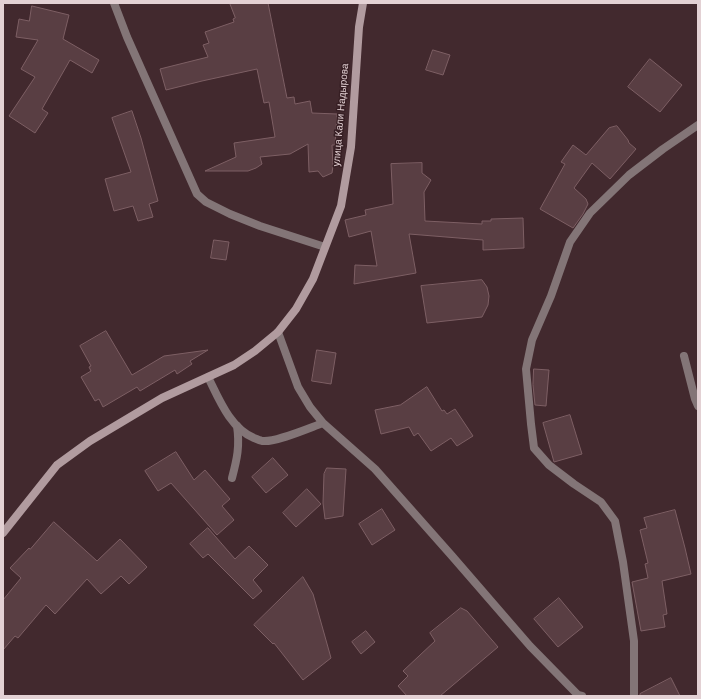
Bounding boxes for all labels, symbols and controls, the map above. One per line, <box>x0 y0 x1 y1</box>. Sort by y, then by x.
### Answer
street label: улица Кали Надырова <box>331 63 351 167</box>

